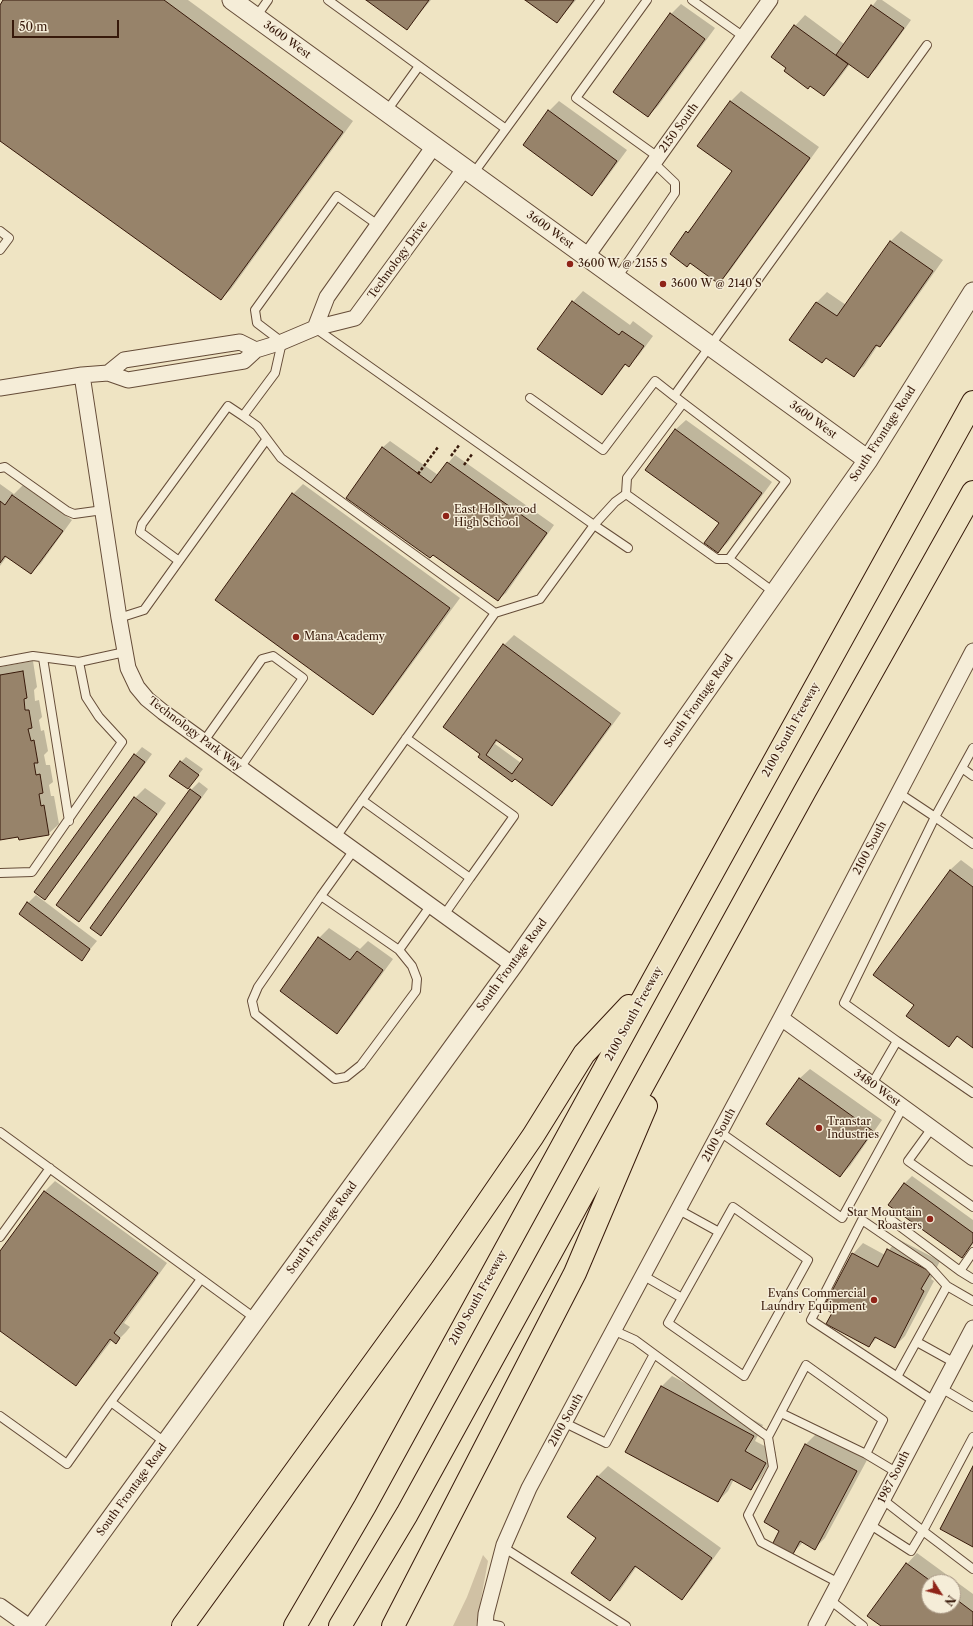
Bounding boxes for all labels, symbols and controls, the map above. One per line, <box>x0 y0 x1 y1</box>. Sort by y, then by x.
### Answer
scale bar <box>14 12 121 38</box>
street label: 3600 West <box>261 18 313 62</box>
text: 50 m <box>19 19 48 34</box>
street label: 2150 South <box>657 101 701 155</box>
street label: 3600 West <box>524 208 576 252</box>
street label: Technology Drive <box>365 218 431 302</box>
place label: 3600 W @ 2155 S <box>578 257 667 271</box>
marker: 3600 W @ 2155 S <box>565 259 575 269</box>
place label: 3600 W @ 2140 S <box>671 277 762 291</box>
marker: 3600 W @ 2140 S <box>658 279 668 289</box>
street label: South Frontage Road <box>847 384 919 484</box>
street label: 3600 West <box>787 398 839 442</box>
place label: East Hollywood High School <box>454 503 536 529</box>
marker: East Hollywood High School <box>441 511 451 521</box>
place label: Mana Academy <box>304 630 385 644</box>
marker: Mana Academy <box>291 632 301 642</box>
street label: South Frontage Road <box>662 652 736 750</box>
street label: 2100 South Freeway <box>760 681 822 779</box>
street label: Technology Park Way <box>145 694 245 774</box>
street label: 2100 South <box>850 819 890 877</box>
street label: South Frontage Road <box>474 916 550 1014</box>
street label: 2100 South Freeway <box>603 965 665 1063</box>
street label: 3480 West <box>851 1067 903 1109</box>
street label: 2100 South <box>699 1106 739 1164</box>
place label: Transtar Industries <box>827 1115 879 1141</box>
marker: Transtar Industries <box>814 1123 824 1133</box>
street label: South Frontage Road <box>284 1179 360 1277</box>
place label: Star Mountain Roasters <box>847 1206 922 1232</box>
marker: Star Mountain Roasters <box>925 1214 935 1224</box>
street label: 2100 South Freeway <box>447 1249 509 1347</box>
place label: Evans Commercial Laundry Equipment <box>761 1287 866 1313</box>
marker: Evans Commercial Laundry Equipment <box>869 1295 879 1305</box>
street label: 2100 South <box>546 1391 586 1449</box>
street label: South Frontage Road <box>94 1441 170 1539</box>
street label: 1987 South <box>875 1449 913 1505</box>
north arrow <box>921 1574 961 1614</box>
text: N <box>941 1592 958 1608</box>

